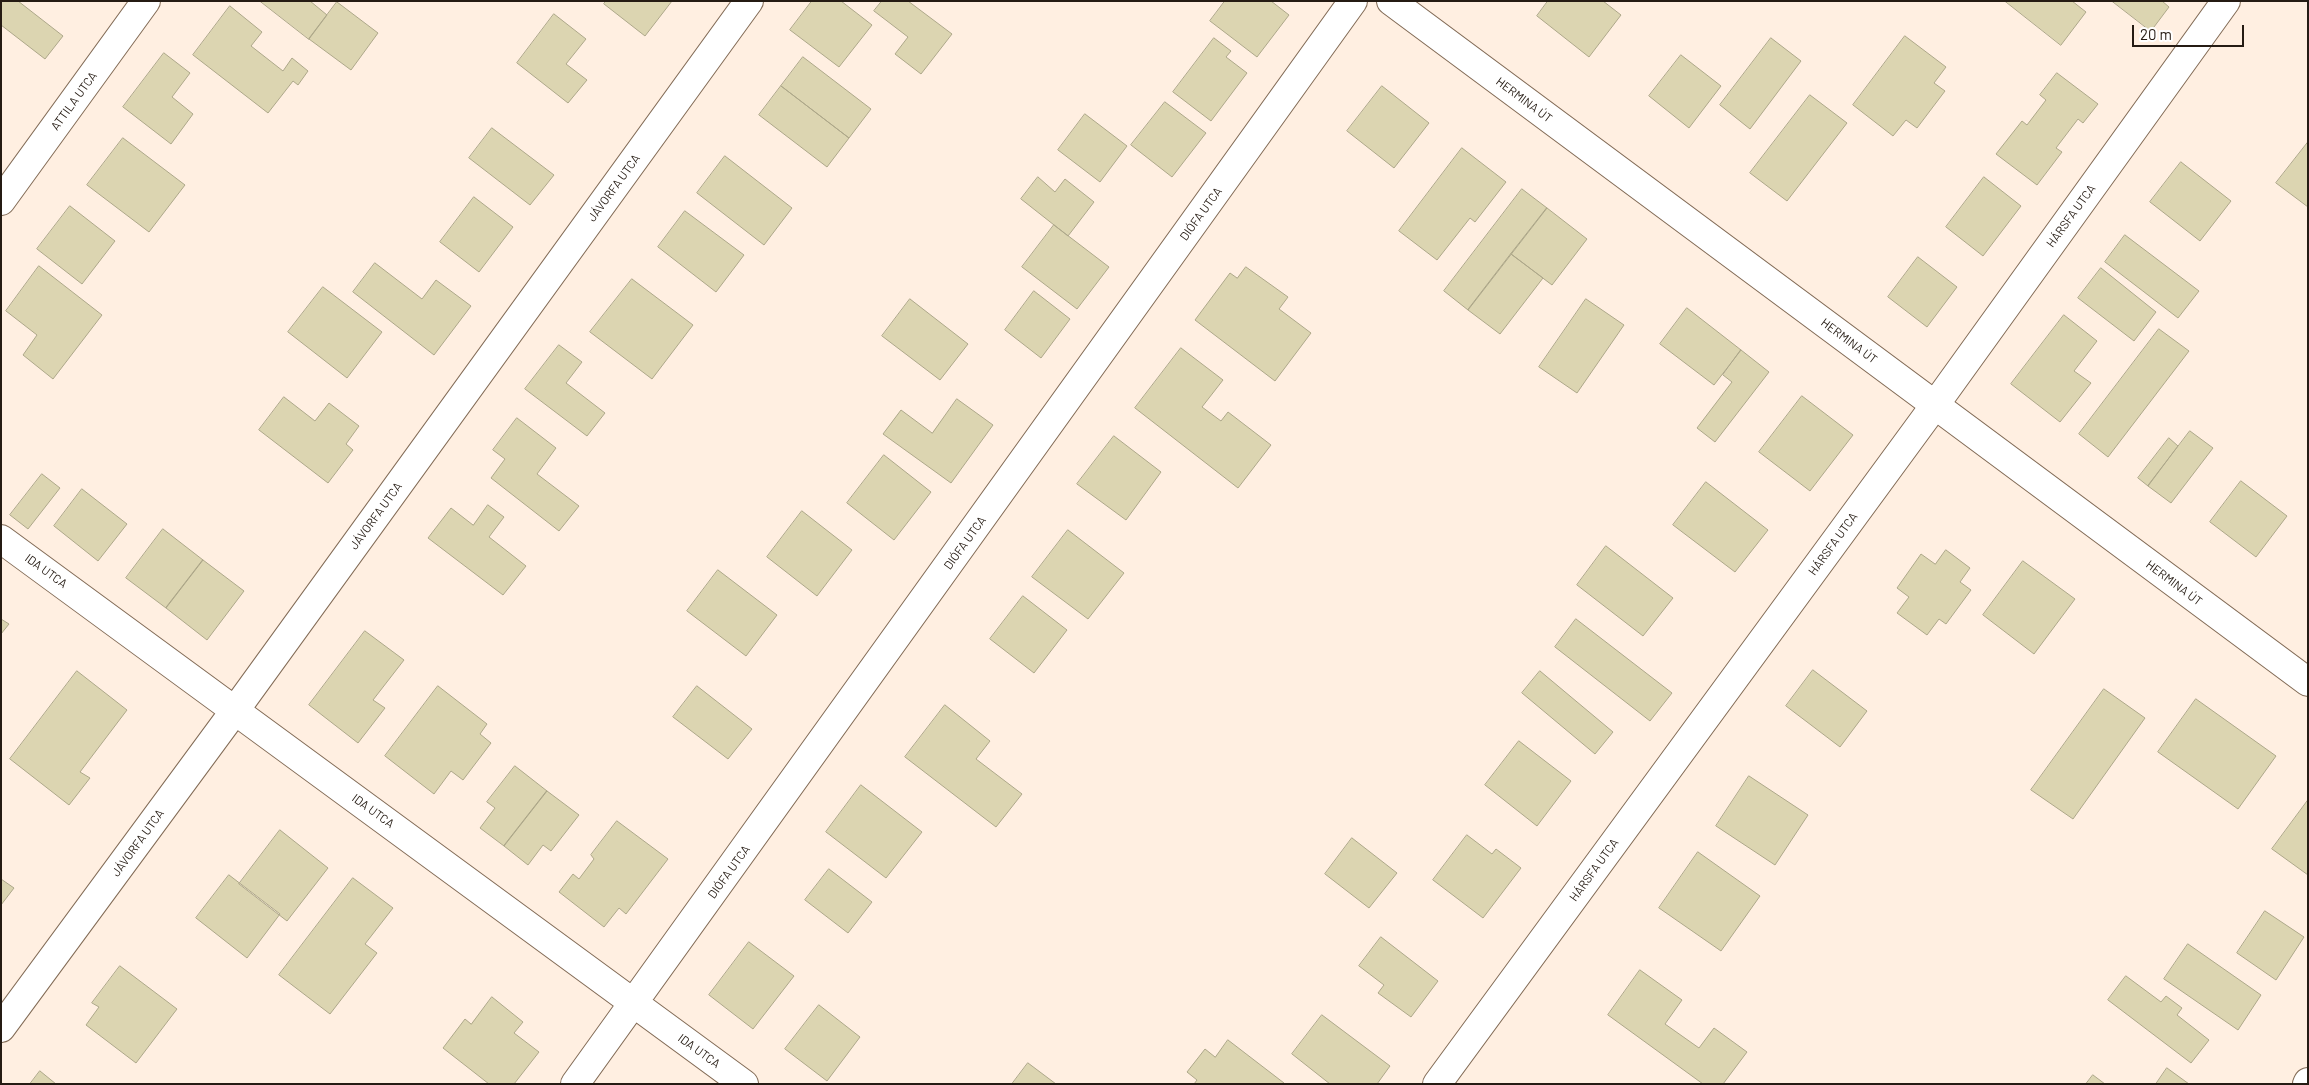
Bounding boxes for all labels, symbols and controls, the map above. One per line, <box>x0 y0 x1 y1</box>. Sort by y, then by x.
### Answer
scale bar <box>2134 15 2246 47</box>
text: 20 m <box>2140 25 2172 43</box>
street label: ATTILA UTCA <box>48 69 100 133</box>
street label: HERMINA ÚT <box>1493 74 1555 126</box>
street label: JÁVORFA UTCA <box>585 152 643 224</box>
street label: HÁRSFA UTCA <box>2043 182 2099 250</box>
street label: DIÓFA UTCA <box>1177 184 1225 244</box>
street label: HERMINA ÚT <box>1818 315 1880 367</box>
street label: JÁVORFA UTCA <box>347 480 405 552</box>
street label: HÁRSFA UTCA <box>1805 510 1861 578</box>
street label: DIÓFA UTCA <box>941 513 989 573</box>
street label: IDA UTCA <box>22 551 70 591</box>
street label: HERMINA ÚT <box>2143 557 2205 609</box>
street label: IDA UTCA <box>349 791 397 831</box>
street label: JÁVORFA UTCA <box>109 807 167 879</box>
street label: HÁRSFA UTCA <box>1566 836 1622 904</box>
street label: DIÓFA UTCA <box>705 842 753 902</box>
street label: IDA UTCA <box>675 1031 723 1071</box>

